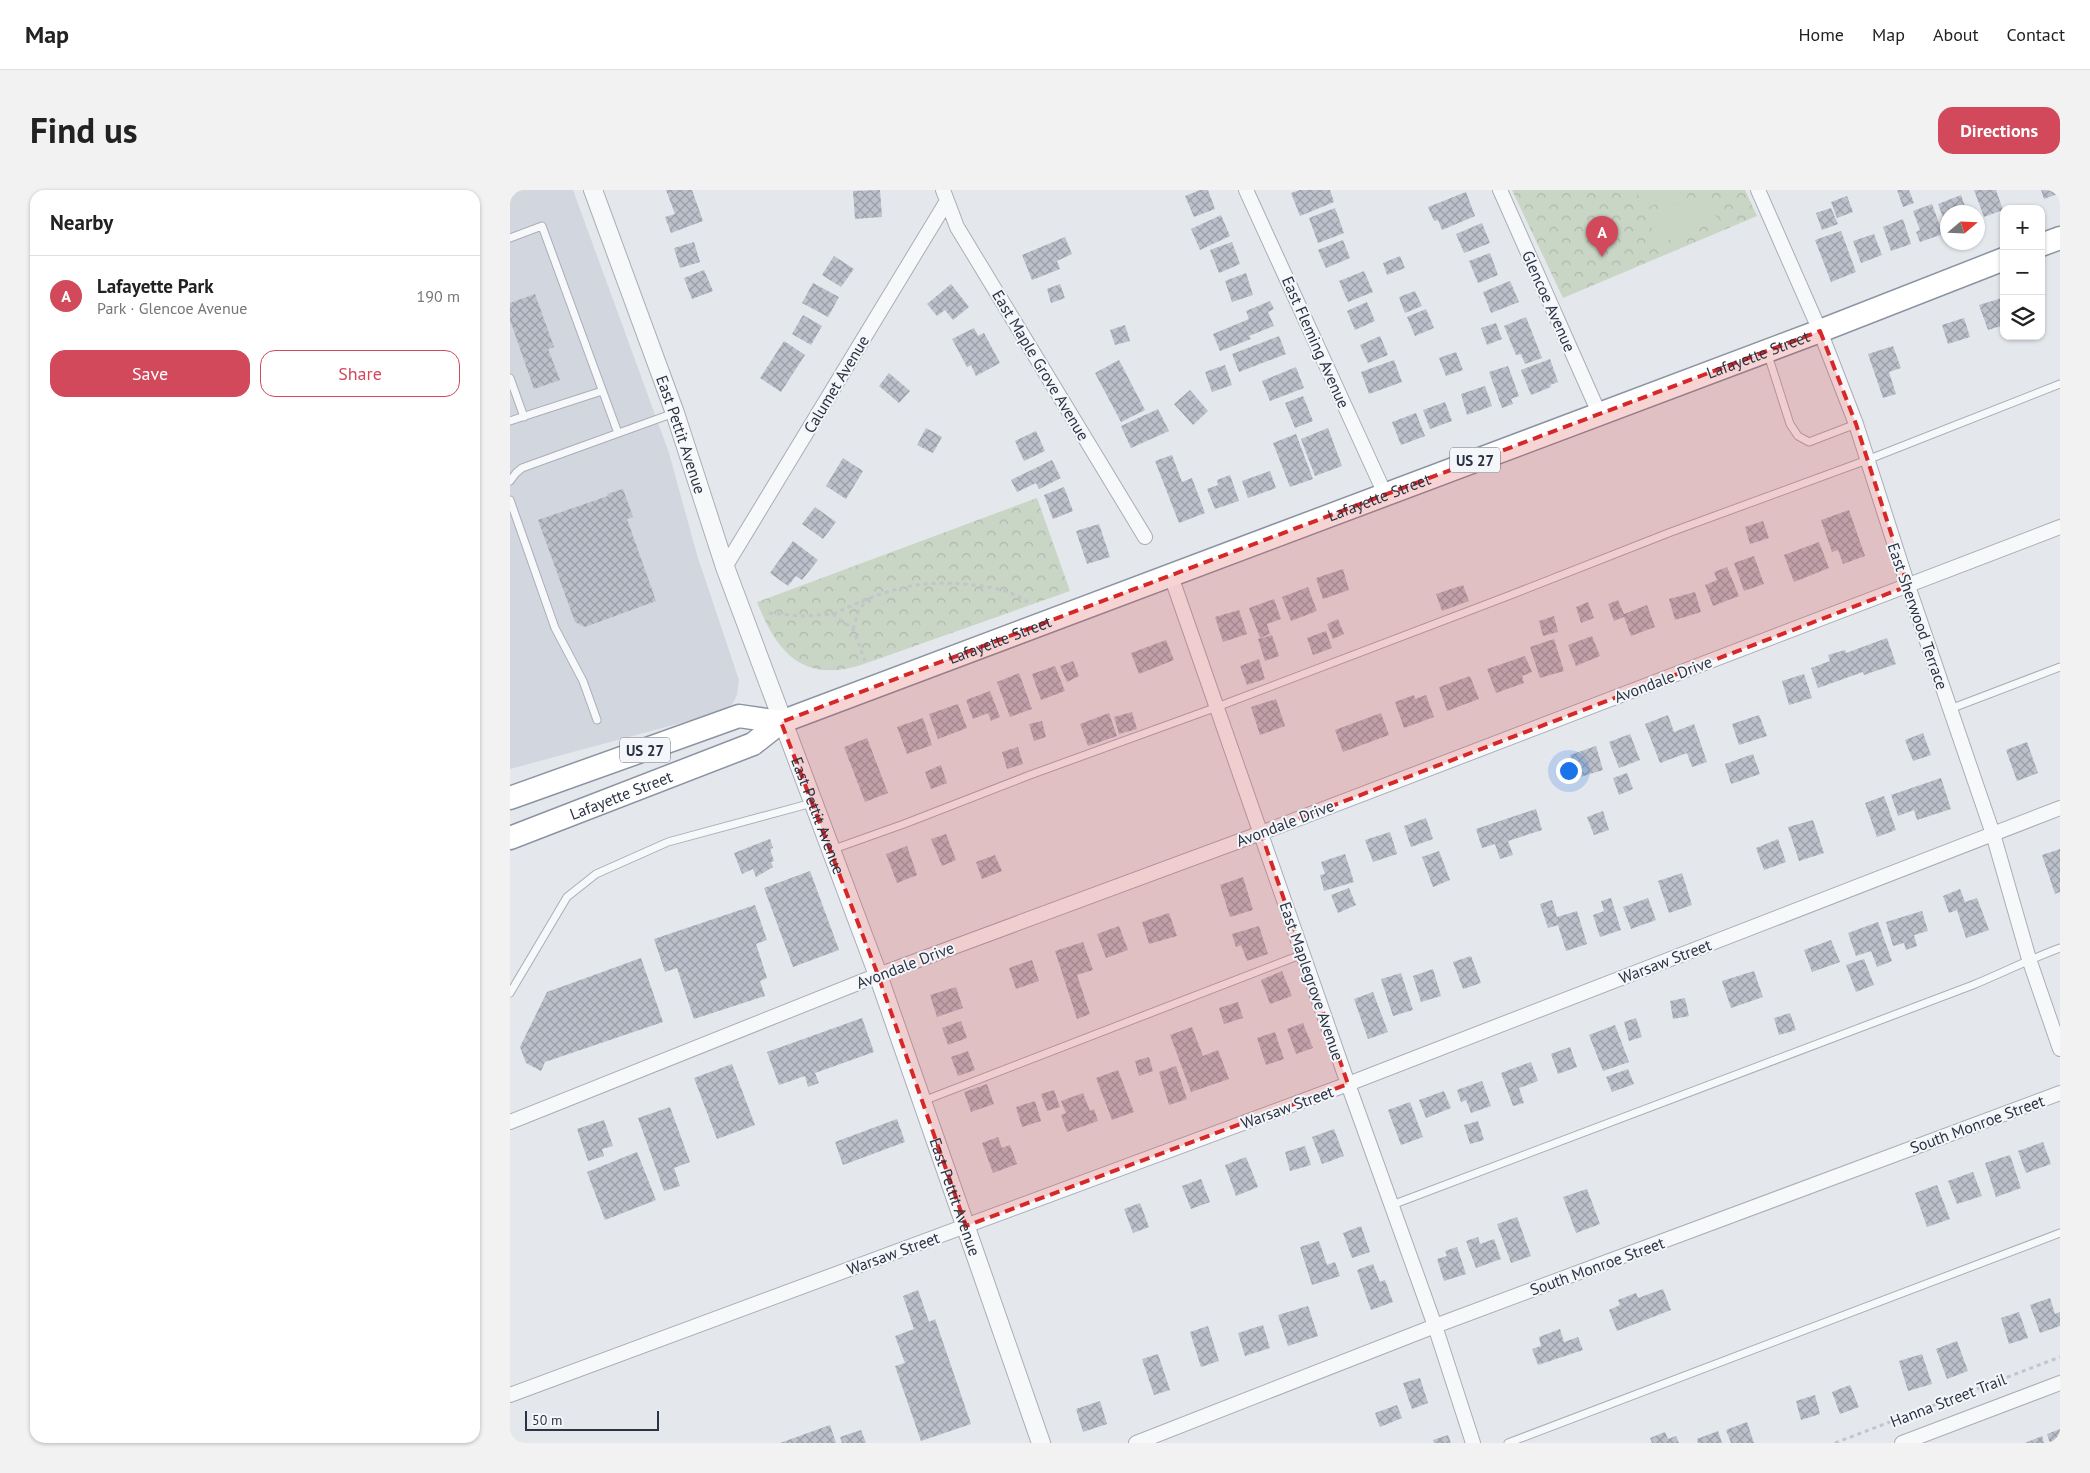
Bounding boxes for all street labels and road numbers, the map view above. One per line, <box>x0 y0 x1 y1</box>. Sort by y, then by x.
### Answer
street label: Glencoe Avenue <box>1518 247 1580 355</box>
street label: East Fleming Avenue <box>1278 273 1354 411</box>
street label: East Maple Grove Avenue <box>988 286 1094 444</box>
street label: Lafayette Street <box>1704 326 1813 383</box>
street label: Calumet Avenue <box>799 332 873 436</box>
street label: East Pettit Avenue <box>652 372 711 496</box>
road number: US 27 <box>1450 448 1500 472</box>
street label: Lafayette Street <box>1325 468 1434 525</box>
street label: East Sherwood Terrace <box>1884 540 1952 692</box>
street label: Lafayette Street <box>946 611 1055 668</box>
street label: Avondale Drive <box>1611 651 1715 707</box>
road number: US 27 <box>620 738 670 762</box>
street label: East Pettit Avenue <box>787 754 849 877</box>
street label: Lafayette Street <box>567 766 676 824</box>
street label: Avondale Drive <box>1233 795 1337 851</box>
street label: East Maplegrove Avenue <box>1275 899 1349 1063</box>
street label: Warsaw Street <box>1616 934 1714 988</box>
street label: Avondale Drive <box>853 937 957 993</box>
street label: Warsaw Street <box>1238 1081 1337 1133</box>
street label: South Monroe Street <box>1907 1090 2047 1158</box>
street label: East Pettit Avenue <box>925 1135 985 1258</box>
street label: Warsaw Street <box>844 1227 943 1279</box>
street label: South Monroe Street <box>1527 1232 1667 1300</box>
street label: Hanna Street Trail <box>1887 1369 2009 1431</box>

